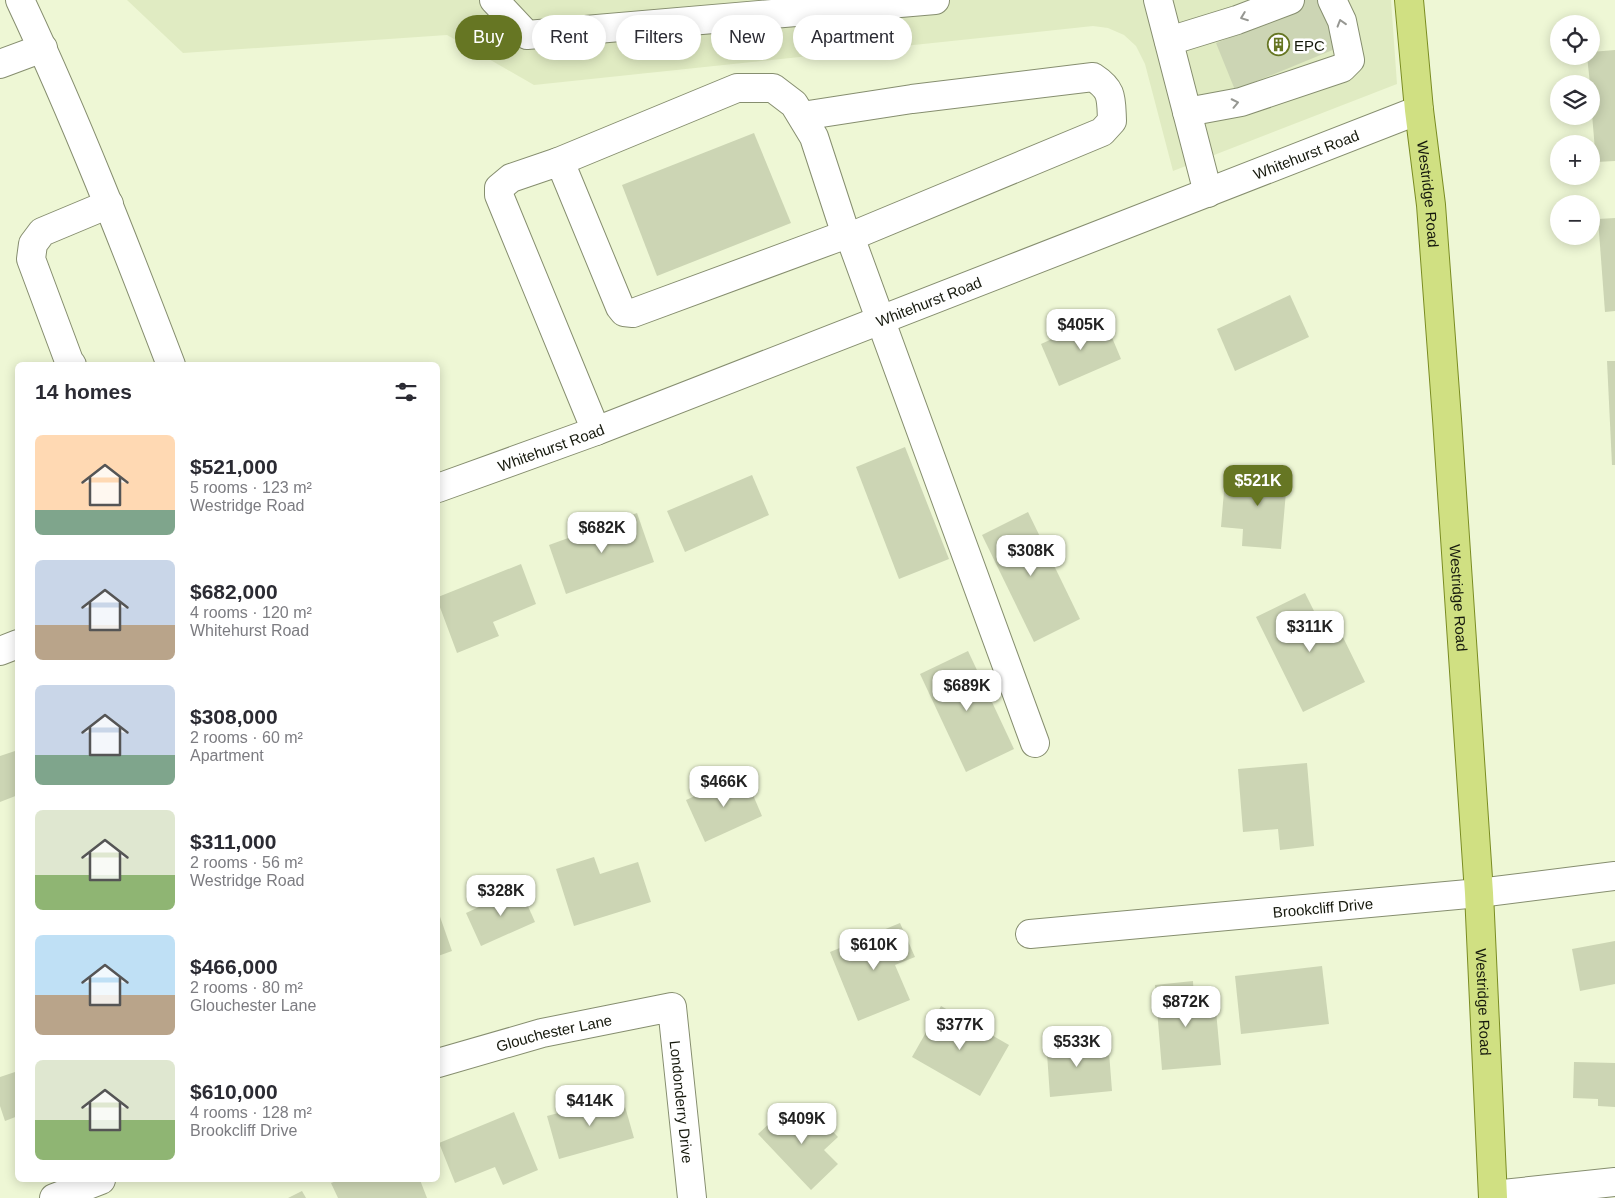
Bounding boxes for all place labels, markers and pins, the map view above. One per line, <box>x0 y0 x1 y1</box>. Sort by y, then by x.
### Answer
building icon: EPC <box>1266 33 1290 57</box>
place label: EPC <box>1294 37 1325 54</box>
pin: $405K <box>1046 308 1116 351</box>
pin: $521K <box>1223 464 1293 507</box>
pin: $682K <box>567 512 637 554</box>
pin: $308K <box>996 534 1066 577</box>
pin: $311K <box>1275 610 1345 653</box>
pin: $689K <box>932 670 1002 712</box>
pin: $466K <box>689 766 759 808</box>
pin: $328K <box>466 874 536 917</box>
pin: $610K <box>839 928 909 971</box>
pin: $872K <box>1151 986 1221 1028</box>
pin: $377K <box>925 1008 995 1051</box>
pin: $533K <box>1042 1026 1112 1068</box>
pin: $414K <box>555 1084 625 1127</box>
pin: $409K <box>767 1102 837 1145</box>

